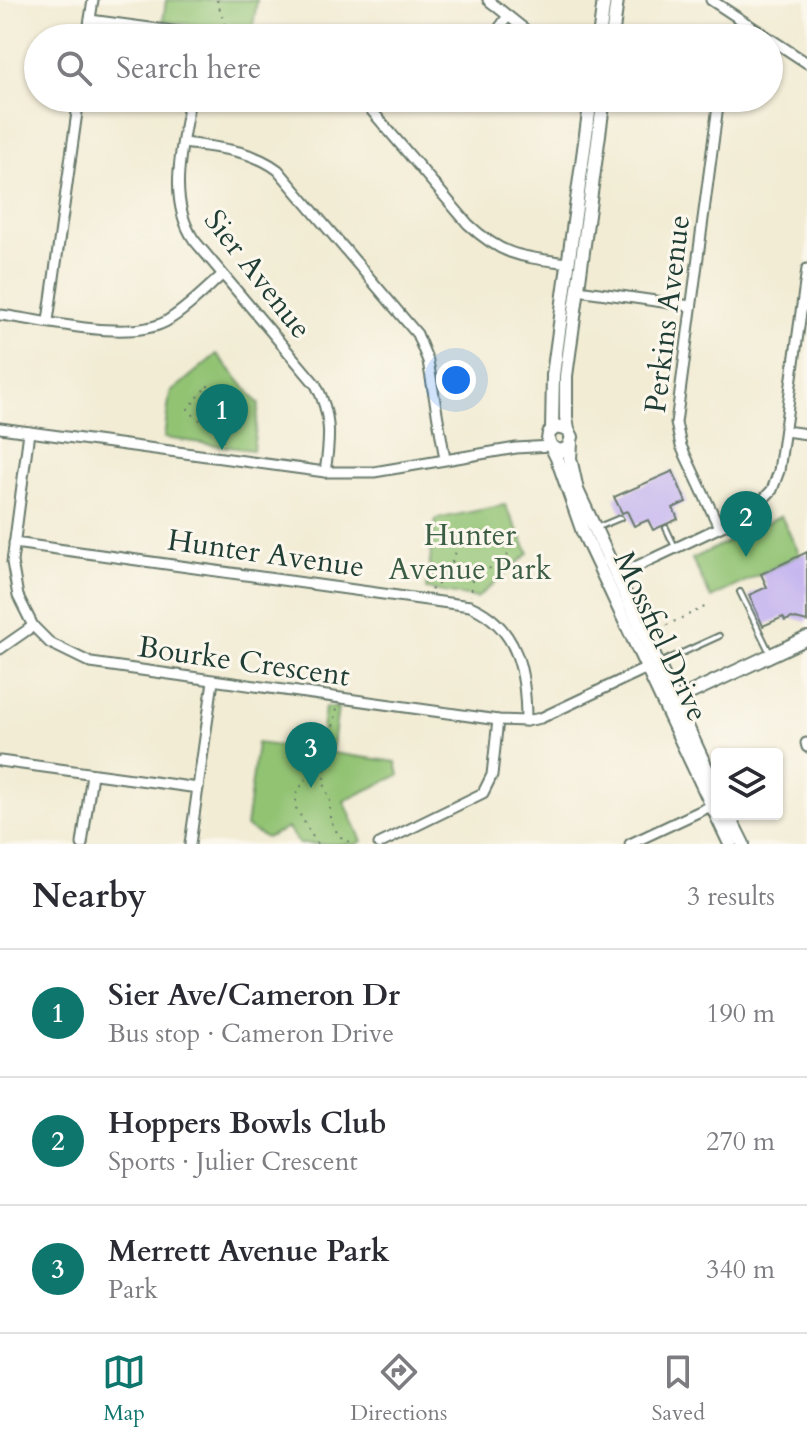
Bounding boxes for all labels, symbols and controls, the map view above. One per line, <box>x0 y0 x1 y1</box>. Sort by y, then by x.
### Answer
search box <box>24 24 783 112</box>
icon: search <box>52 46 96 90</box>
text: Search here <box>116 48 261 89</box>
street label: Sier Avenue <box>194 201 321 347</box>
street label: Perkins Avenue <box>635 213 700 415</box>
your location <box>436 360 476 400</box>
pin: 1 <box>196 384 248 450</box>
pin: 2 <box>720 491 772 557</box>
park label: Hunter Avenue Park <box>388 515 552 590</box>
street label: Hunter Avenue <box>165 519 367 588</box>
street label: Mossfiel Drive <box>603 544 718 728</box>
street label: Bourke Crescent <box>136 626 353 697</box>
pin: 3 <box>285 722 337 788</box>
map controls <box>711 748 783 820</box>
button: layers <box>711 748 783 820</box>
text: Nearby <box>32 873 147 919</box>
text: 3 results <box>687 879 775 914</box>
text: Sier Ave/Cameron Dr <box>108 975 400 1016</box>
text: 1 <box>51 996 65 1031</box>
text: 190 m <box>706 996 775 1031</box>
text: Bus stop · Cameron Drive <box>108 1016 394 1051</box>
text: Hoppers Bowls Club <box>108 1103 387 1144</box>
text: 2 <box>51 1124 65 1159</box>
text: 270 m <box>706 1124 775 1159</box>
text: Sports · Julier Crescent <box>108 1144 358 1179</box>
text: Merrett Avenue Park <box>108 1231 390 1272</box>
text: 3 <box>51 1252 65 1287</box>
text: 340 m <box>706 1252 775 1287</box>
text: Park <box>108 1272 158 1307</box>
tab: Map <box>102 1350 146 1428</box>
tab: Directions <box>350 1350 447 1428</box>
tab: Saved <box>652 1350 705 1428</box>

